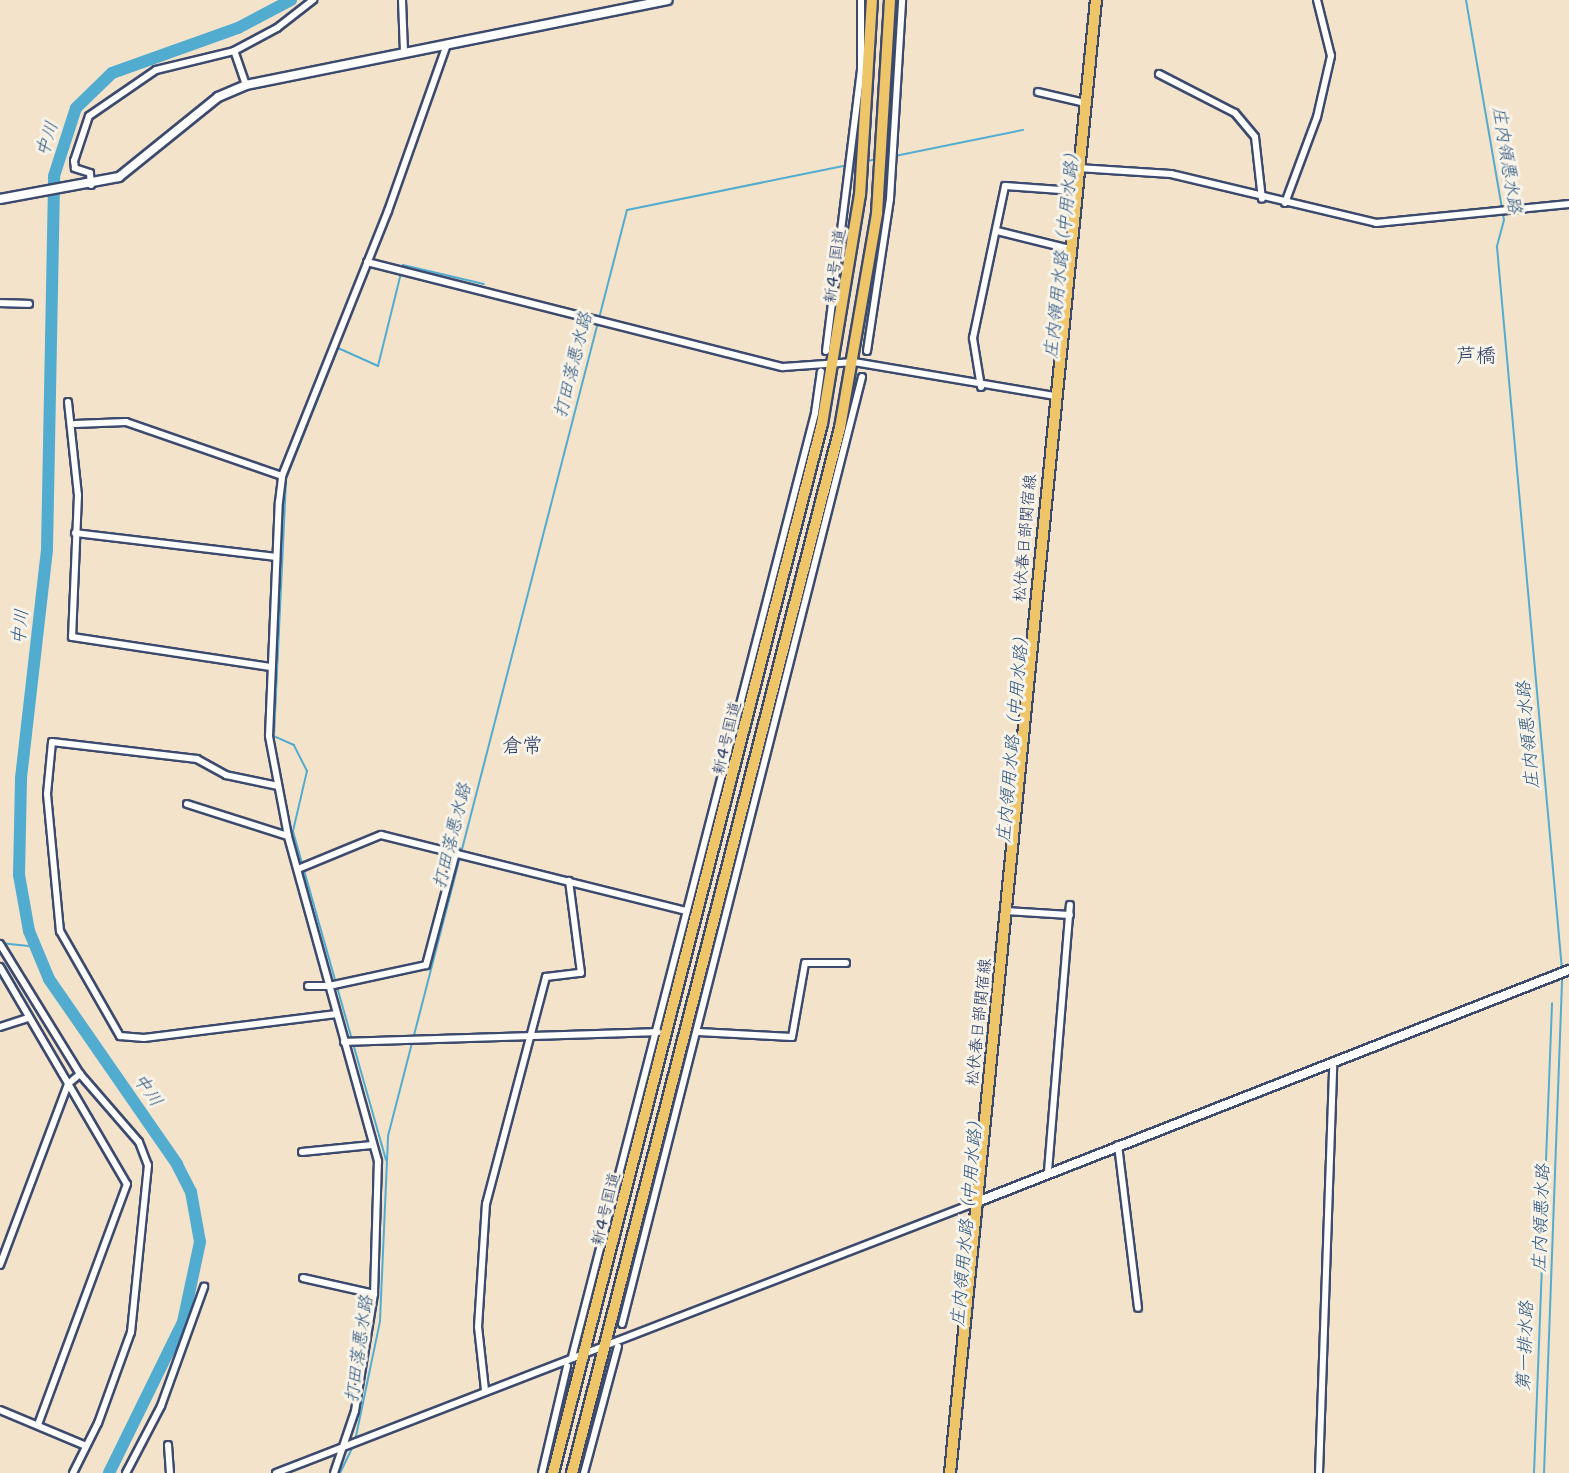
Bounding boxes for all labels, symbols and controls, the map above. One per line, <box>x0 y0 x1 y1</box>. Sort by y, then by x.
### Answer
water label: 庄内領悪水路 <box>1488 105 1526 215</box>
water label: 中川 <box>31 119 63 159</box>
water label: 庄内領用水路（中用水路） <box>1040 142 1084 360</box>
street label: 新4号国道 <box>820 227 850 305</box>
water label: 打田落悪水路 <box>549 310 597 420</box>
district label: 芦橋 <box>1456 343 1496 367</box>
street label: 松伏春日部関宿線 <box>1010 473 1040 603</box>
water label: 中川 <box>7 608 33 646</box>
water label: 庄内領用水路（中用水路） <box>993 626 1033 844</box>
water label: 庄内領悪水路 <box>1513 680 1543 790</box>
street label: 新4号国道 <box>709 699 745 777</box>
district label: 倉常 <box>502 733 542 757</box>
water label: 打田落悪水路 <box>428 781 476 891</box>
street label: 松伏春日部関宿線 <box>963 957 995 1087</box>
water label: 中川 <box>129 1069 167 1111</box>
water label: 庄内領用水路（中用水路） <box>947 1110 987 1328</box>
water label: 庄内領悪水路 <box>1528 1164 1554 1272</box>
street label: 新4号国道 <box>588 1170 624 1248</box>
water label: 打田落悪水路 <box>341 1294 377 1404</box>
water label: 第一排水路 <box>1513 1301 1537 1391</box>

